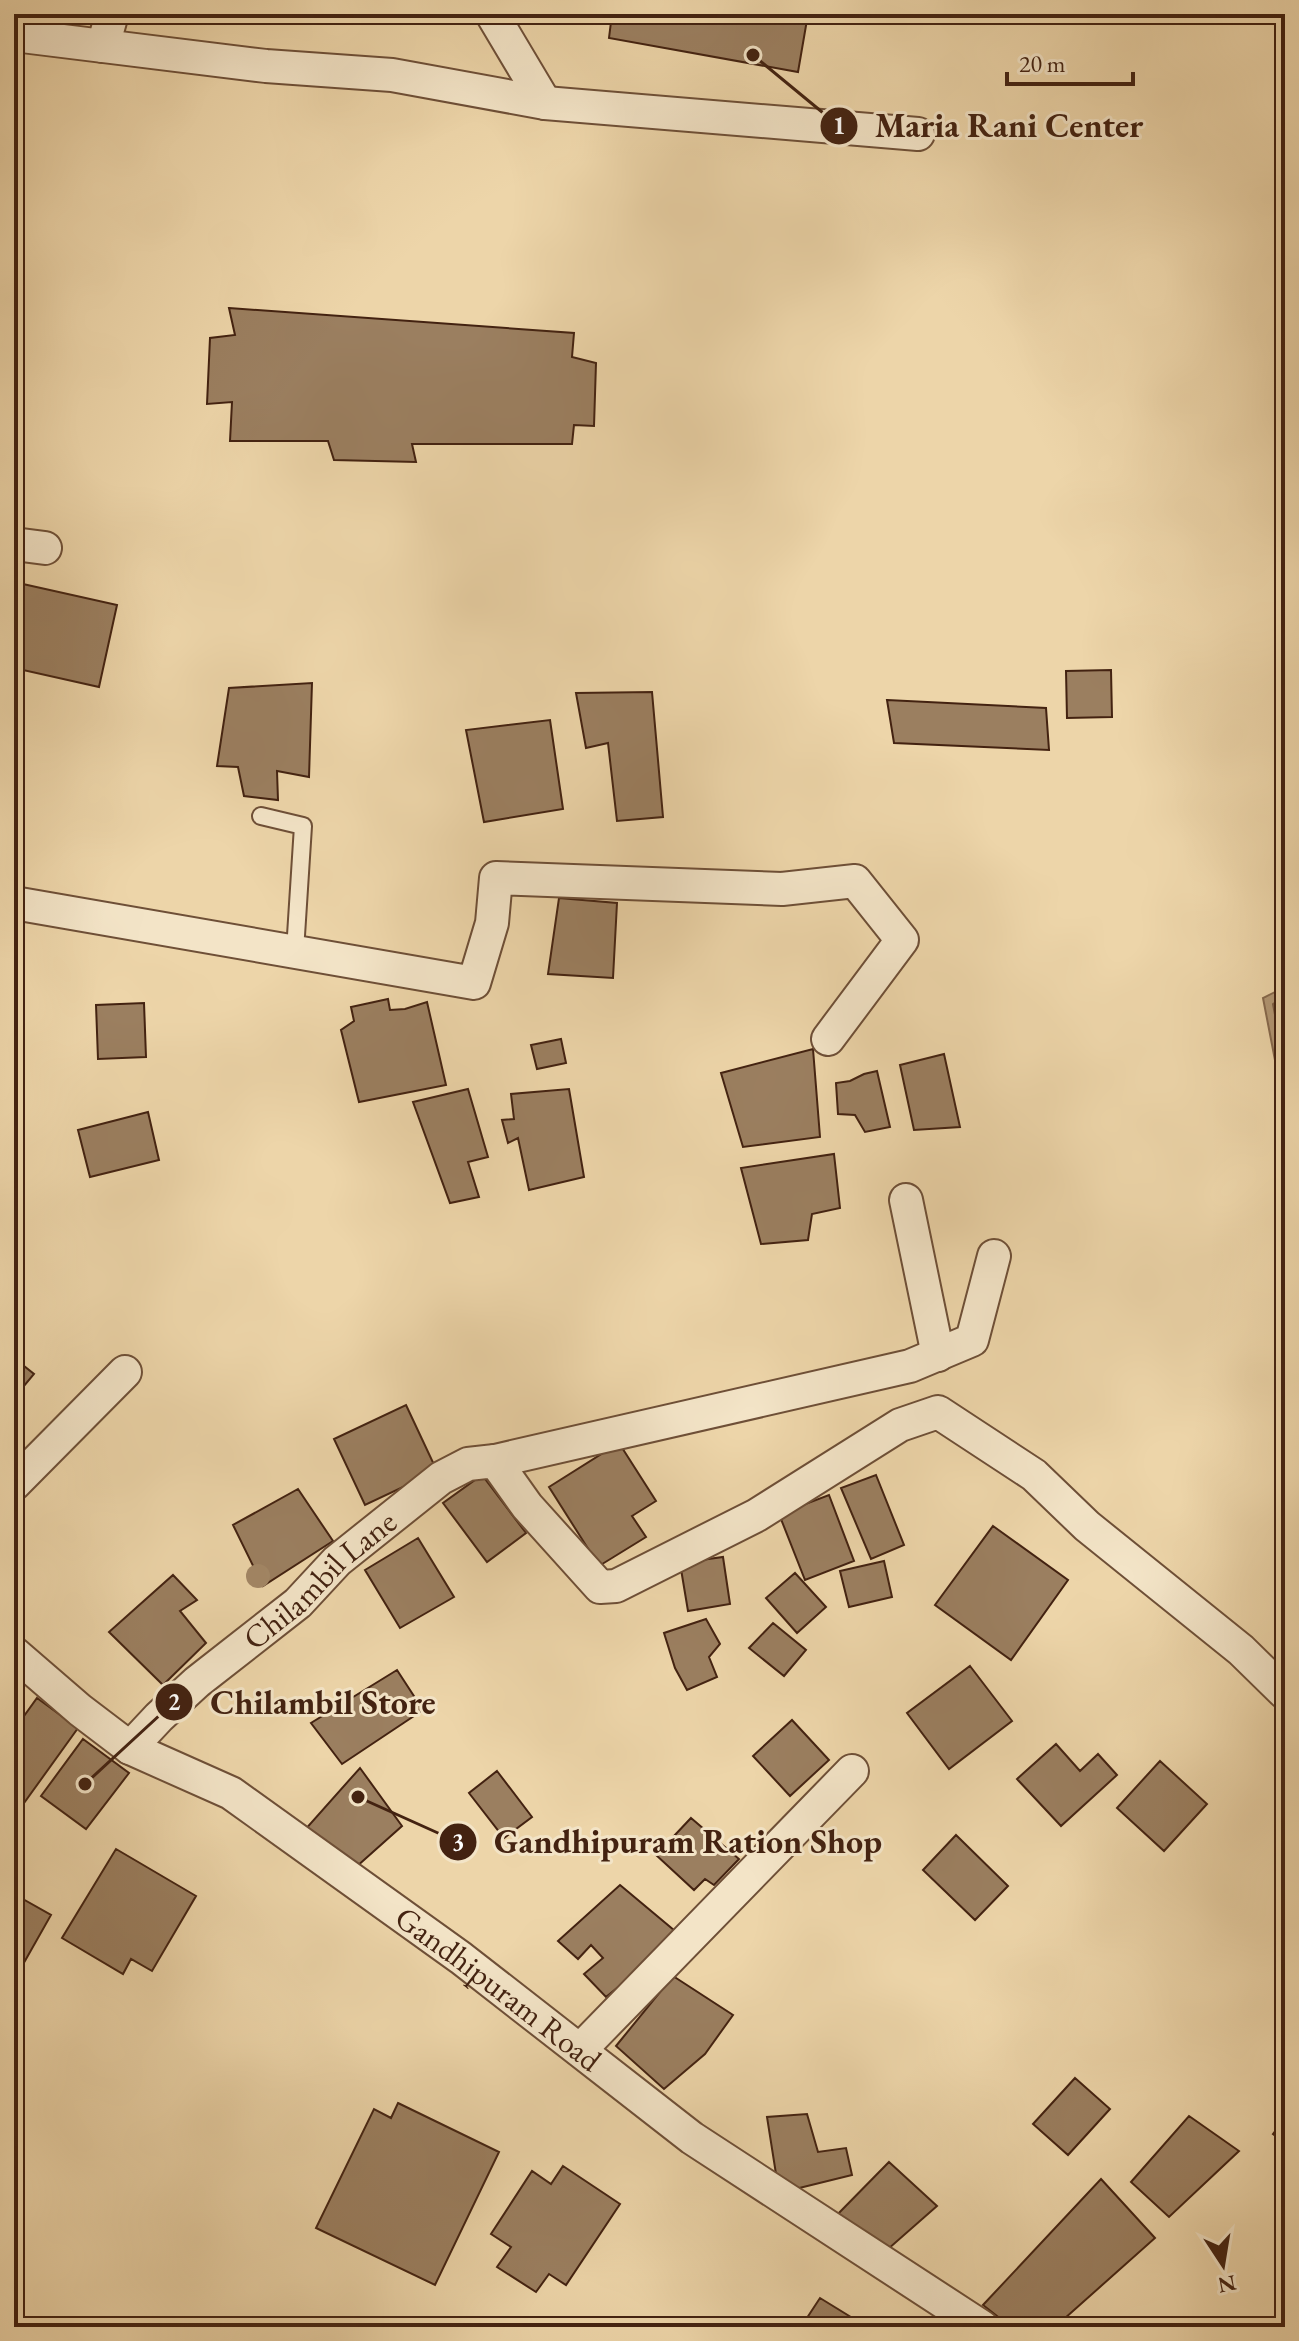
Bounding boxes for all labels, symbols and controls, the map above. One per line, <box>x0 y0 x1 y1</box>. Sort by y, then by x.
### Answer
scale bar <box>1007 36 1133 86</box>
text: 20 m <box>1019 48 1066 79</box>
callout: Maria Rani Center <box>819 97 1159 155</box>
text: Maria Rani Center <box>875 103 1143 147</box>
text: 1 <box>833 110 845 141</box>
street label: Chilambil Lane <box>234 1501 405 1659</box>
callout: Chilambil Store <box>154 1673 452 1731</box>
text: Chilambil Store <box>210 1680 436 1724</box>
text: 2 <box>168 1686 181 1717</box>
callout: Gandhipuram Ration Shop <box>438 1813 898 1871</box>
text: Gandhipuram Ration Shop <box>494 1819 882 1863</box>
text: 3 <box>452 1826 464 1857</box>
street label: Gandhipuram Road <box>387 1897 611 2081</box>
north arrow <box>1183 2225 1263 2305</box>
text: N <box>1215 2268 1239 2300</box>

